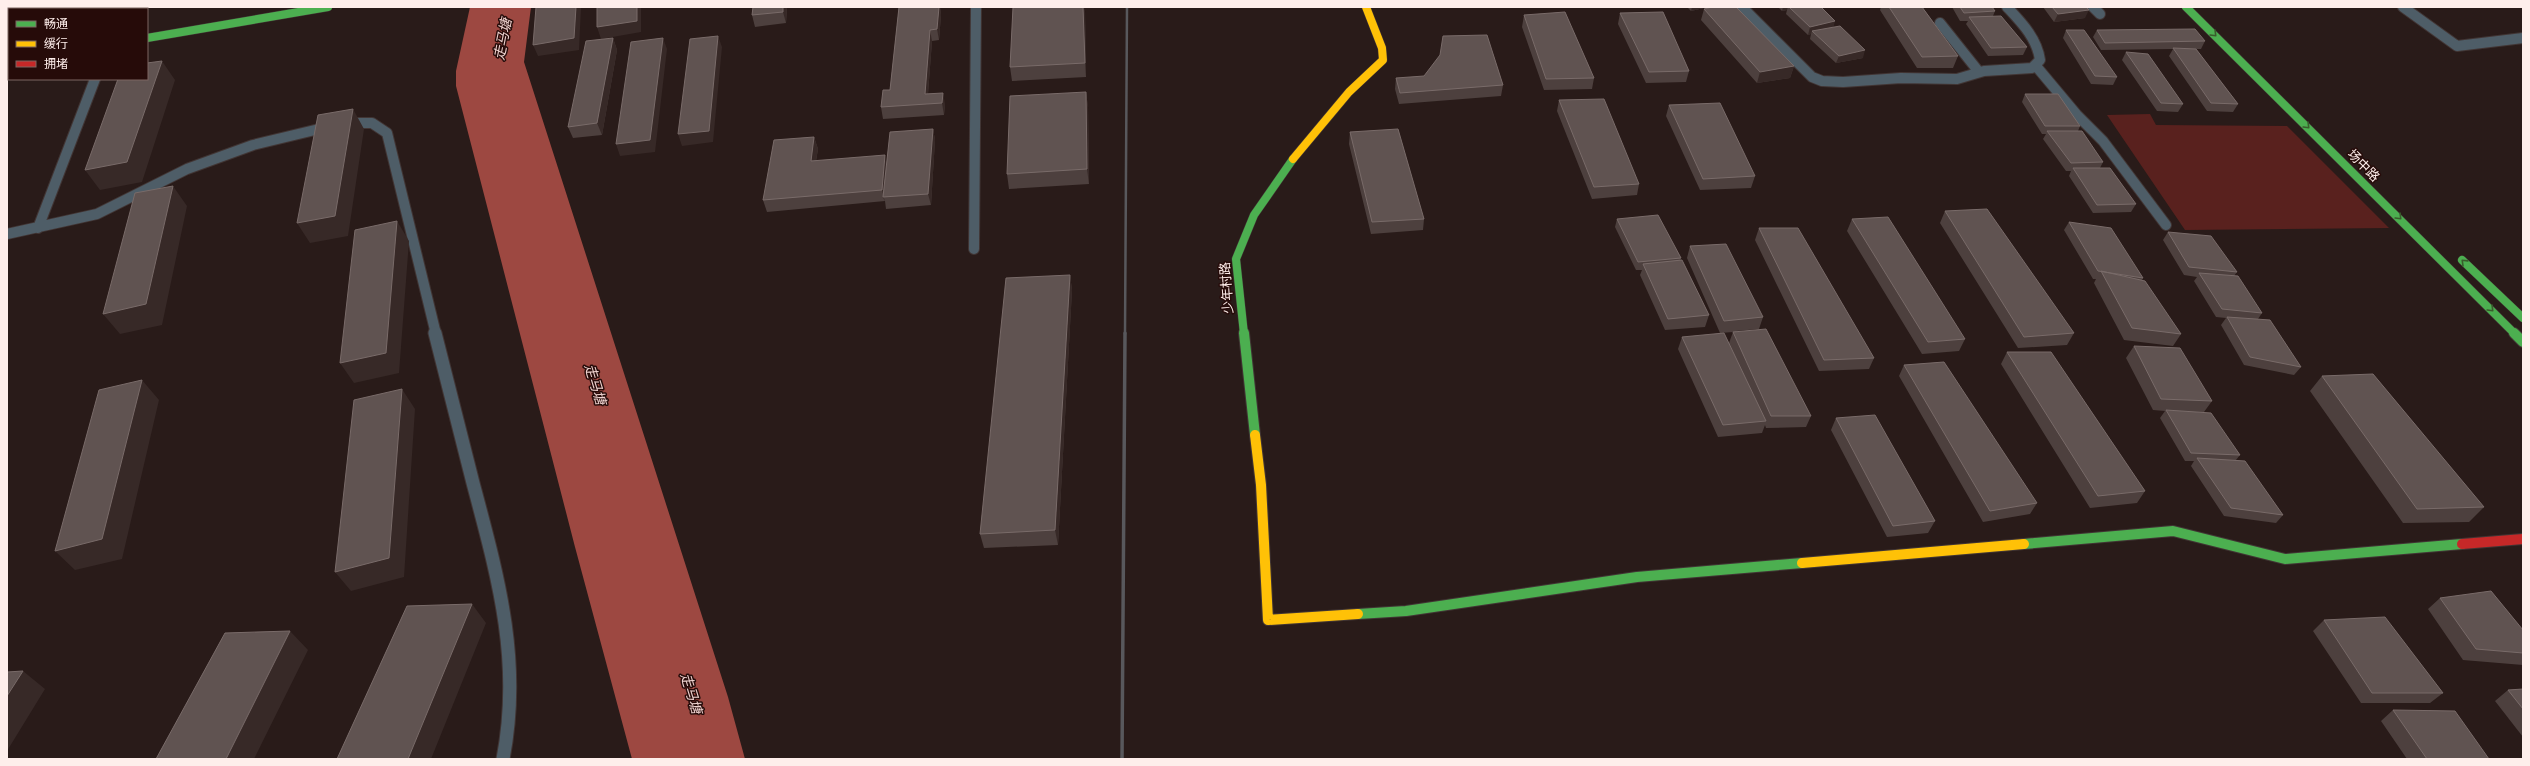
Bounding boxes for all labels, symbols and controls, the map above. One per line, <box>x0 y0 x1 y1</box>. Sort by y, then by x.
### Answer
legend <box>8 8 148 80</box>
text: 畅通 <box>44 15 68 32</box>
water label: 走马塘 <box>489 15 516 61</box>
one-way arrow <box>2209 29 2217 37</box>
text: 缓行 <box>44 35 68 52</box>
text: 拥堵 <box>44 55 68 72</box>
one-way arrow <box>2302 121 2310 129</box>
street label: 场中路 <box>2344 145 2384 185</box>
one-way arrow <box>2394 212 2402 220</box>
one-way arrow <box>2462 260 2469 267</box>
street label: 少年村路 <box>1215 261 1237 315</box>
one-way arrow <box>2486 305 2494 312</box>
water label: 走马塘 <box>581 361 612 409</box>
water label: 走马塘 <box>677 670 708 718</box>

